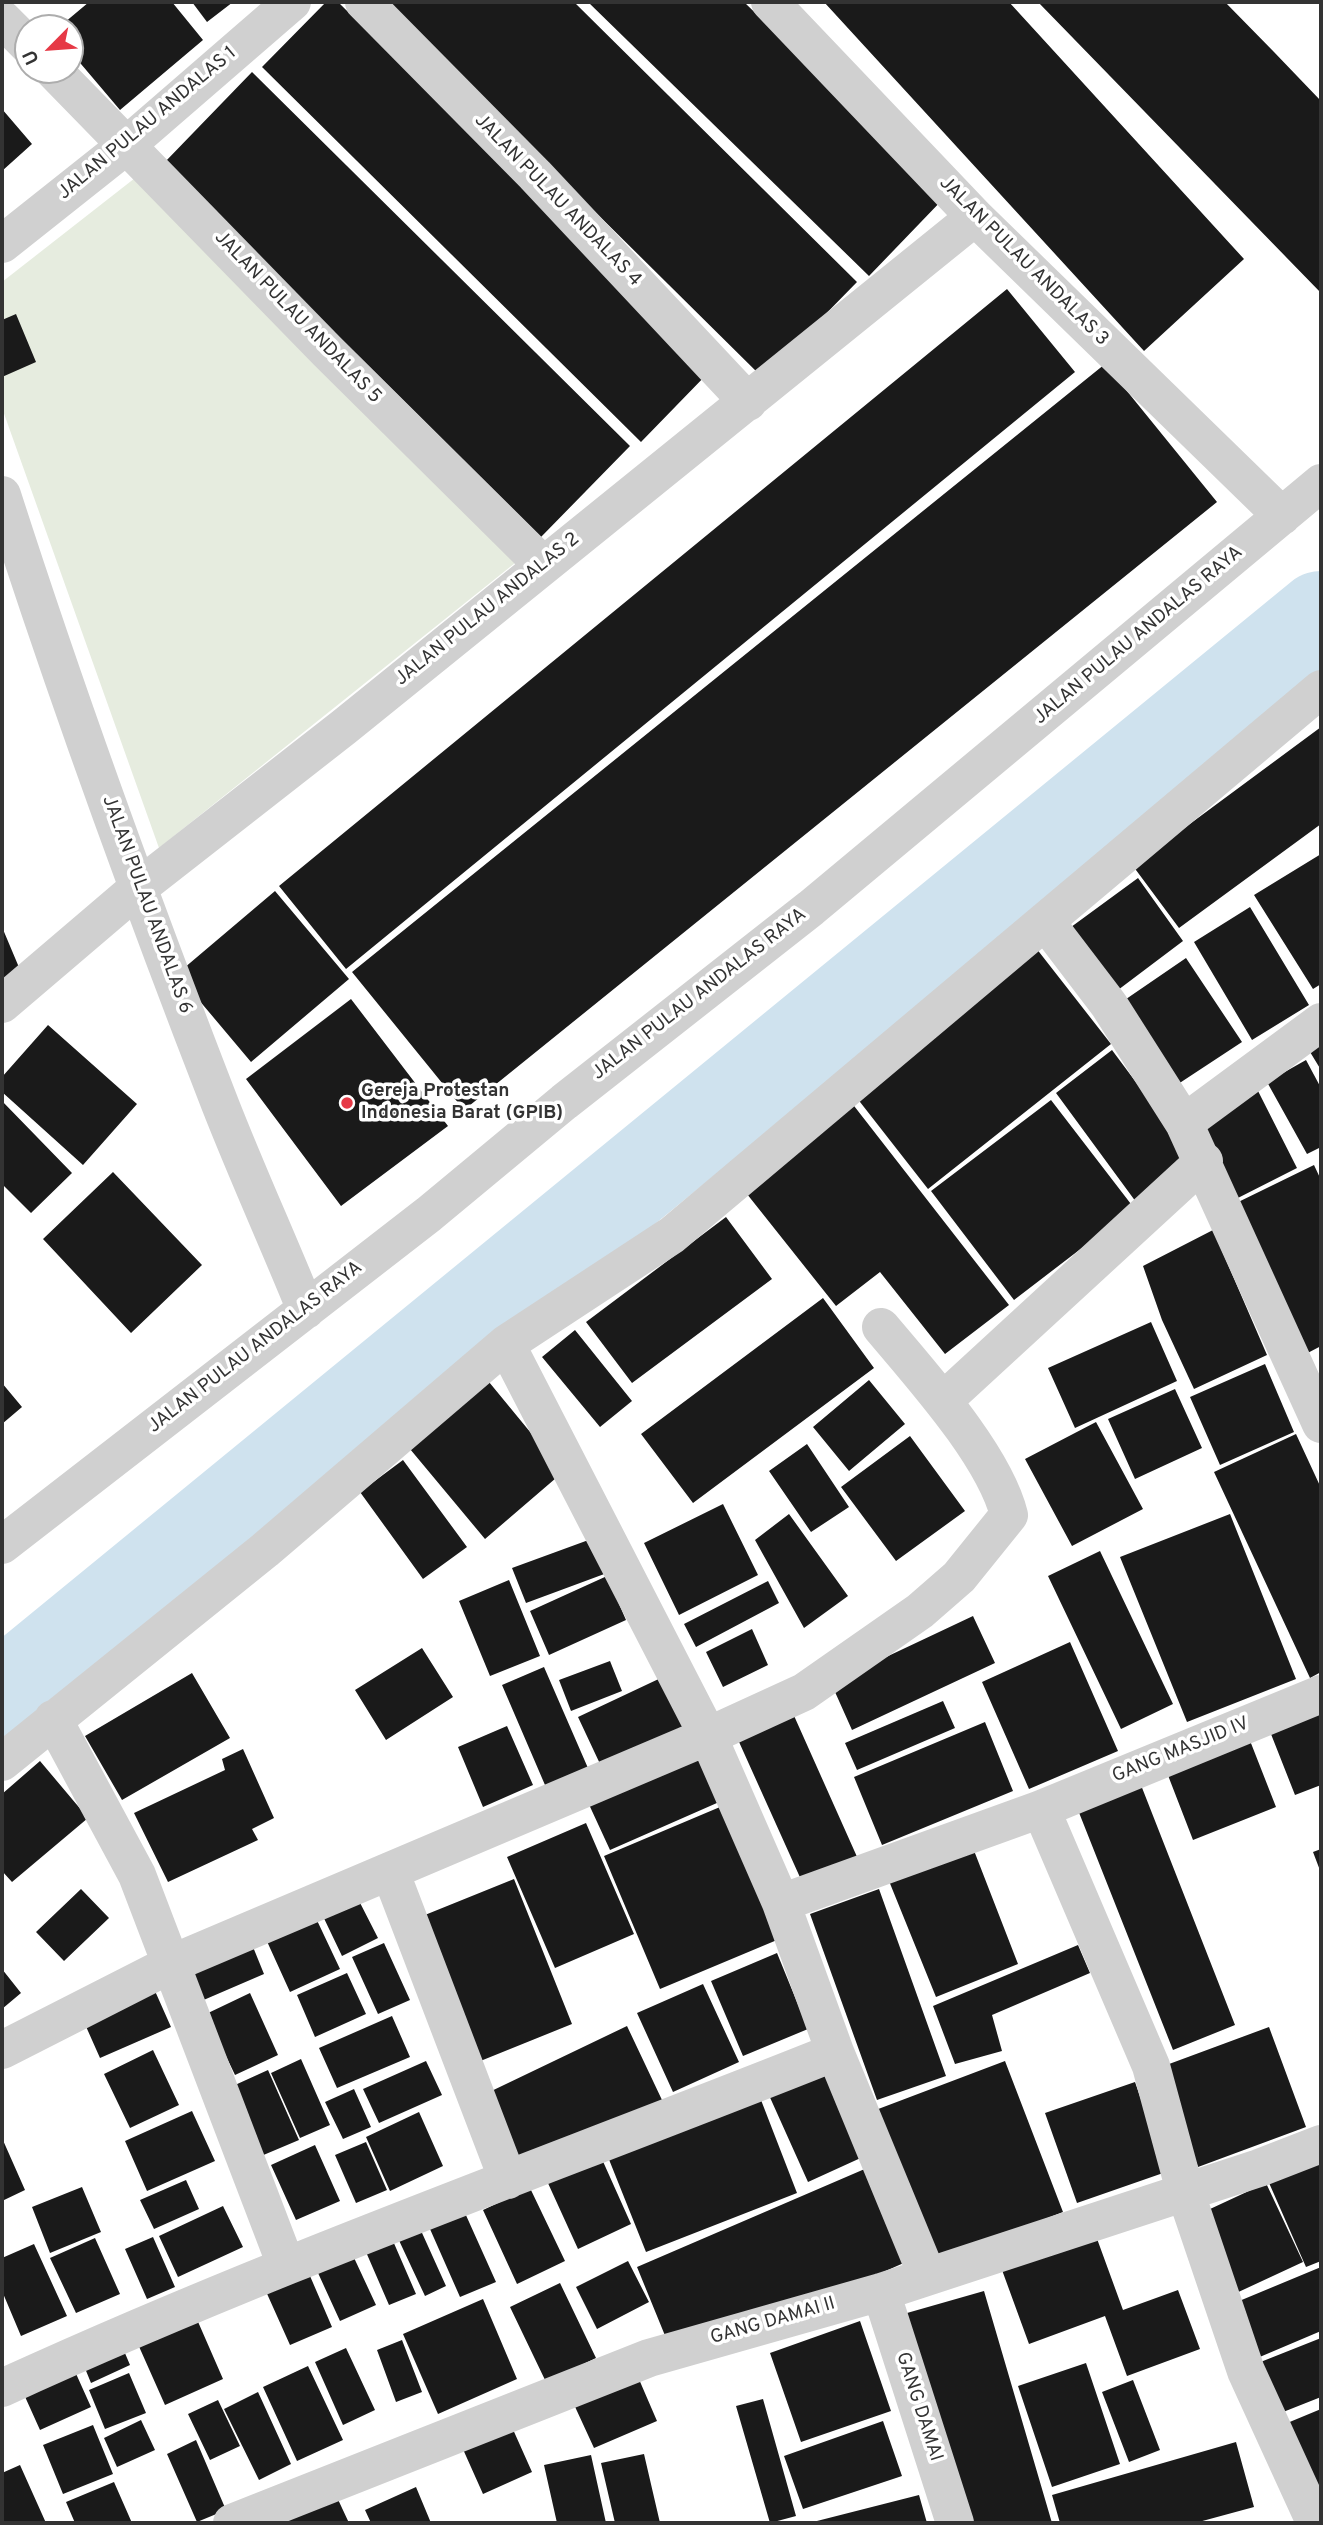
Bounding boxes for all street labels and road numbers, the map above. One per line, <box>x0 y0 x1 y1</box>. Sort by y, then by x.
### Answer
street label: JALAN PULAU ANDALAS 1 <box>54 43 242 205</box>
street label: JALAN PULAU ANDALAS 4 <box>469 110 645 292</box>
street label: JALAN PULAU ANDALAS 3 <box>933 172 1113 352</box>
street label: JALAN PULAU ANDALAS 5 <box>209 227 385 409</box>
street label: JALAN PULAU ANDALAS 2 <box>391 529 585 691</box>
street label: JALAN PULAU ANDALAS RAYA <box>1030 542 1248 730</box>
street label: JALAN PULAU ANDALAS 6 <box>96 793 196 1017</box>
street label: JALAN PULAU ANDALAS RAYA <box>588 904 812 1086</box>
street label: JALAN PULAU ANDALAS RAYA <box>144 1257 368 1439</box>
street label: GANG MASJID IV <box>1109 1713 1253 1789</box>
street label: GANG DAMAI II <box>708 2293 838 2351</box>
street label: GANG DAMAI <box>890 2349 946 2465</box>

